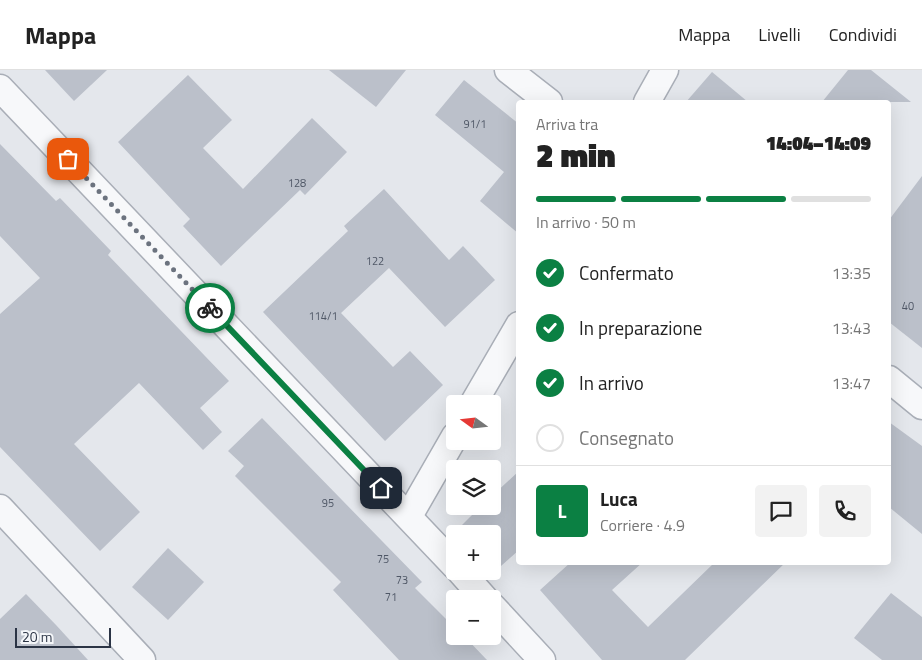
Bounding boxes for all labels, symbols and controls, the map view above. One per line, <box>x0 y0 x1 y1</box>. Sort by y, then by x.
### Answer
text: Mappa <box>25 17 96 53</box>
text: Mappa <box>678 21 730 48</box>
text: Livelli <box>758 21 801 48</box>
text: Condividi <box>829 21 897 48</box>
text: Arriva tra <box>536 112 598 136</box>
house number: 91/1 <box>463 116 487 132</box>
text: 14:04–14:09 <box>766 128 871 157</box>
text: 2 min <box>536 131 616 179</box>
pin <box>47 138 89 180</box>
icon: bag <box>54 145 82 173</box>
house number: 128 <box>288 175 306 191</box>
text: In arrivo · 50 m <box>536 210 636 234</box>
house number: 122 <box>366 253 384 269</box>
text: Confermato <box>579 258 674 287</box>
icon: check <box>536 259 564 287</box>
text: 13:35 <box>832 261 871 285</box>
courier <box>185 283 235 333</box>
icon: bike <box>196 294 224 322</box>
house number: 40 <box>902 298 914 314</box>
house number: 114/1 <box>308 308 338 324</box>
text: In preparazione <box>579 313 702 342</box>
icon: check <box>536 314 564 342</box>
text: 13:43 <box>832 316 871 340</box>
text: In arrivo <box>579 368 644 397</box>
icon: check <box>536 369 564 397</box>
text: 13:47 <box>832 371 871 395</box>
north arrow <box>446 395 501 450</box>
map controls <box>446 395 501 645</box>
text: Consegnato <box>579 423 674 452</box>
button: layers <box>446 460 501 515</box>
pin <box>360 467 402 509</box>
icon: home <box>367 474 395 502</box>
text: Luca <box>600 484 638 513</box>
button: chat <box>755 485 807 537</box>
button: phone <box>819 485 871 537</box>
house number: 95 <box>322 495 334 511</box>
text: L <box>558 496 566 525</box>
text: Corriere · 4.9 <box>600 513 685 537</box>
button: + <box>446 525 501 580</box>
house number: 75 <box>377 551 389 567</box>
house number: 73 <box>396 572 408 588</box>
house number: 71 <box>385 589 397 605</box>
button: − <box>446 590 501 645</box>
scale bar <box>15 625 111 648</box>
text: 20 m <box>22 626 52 647</box>

